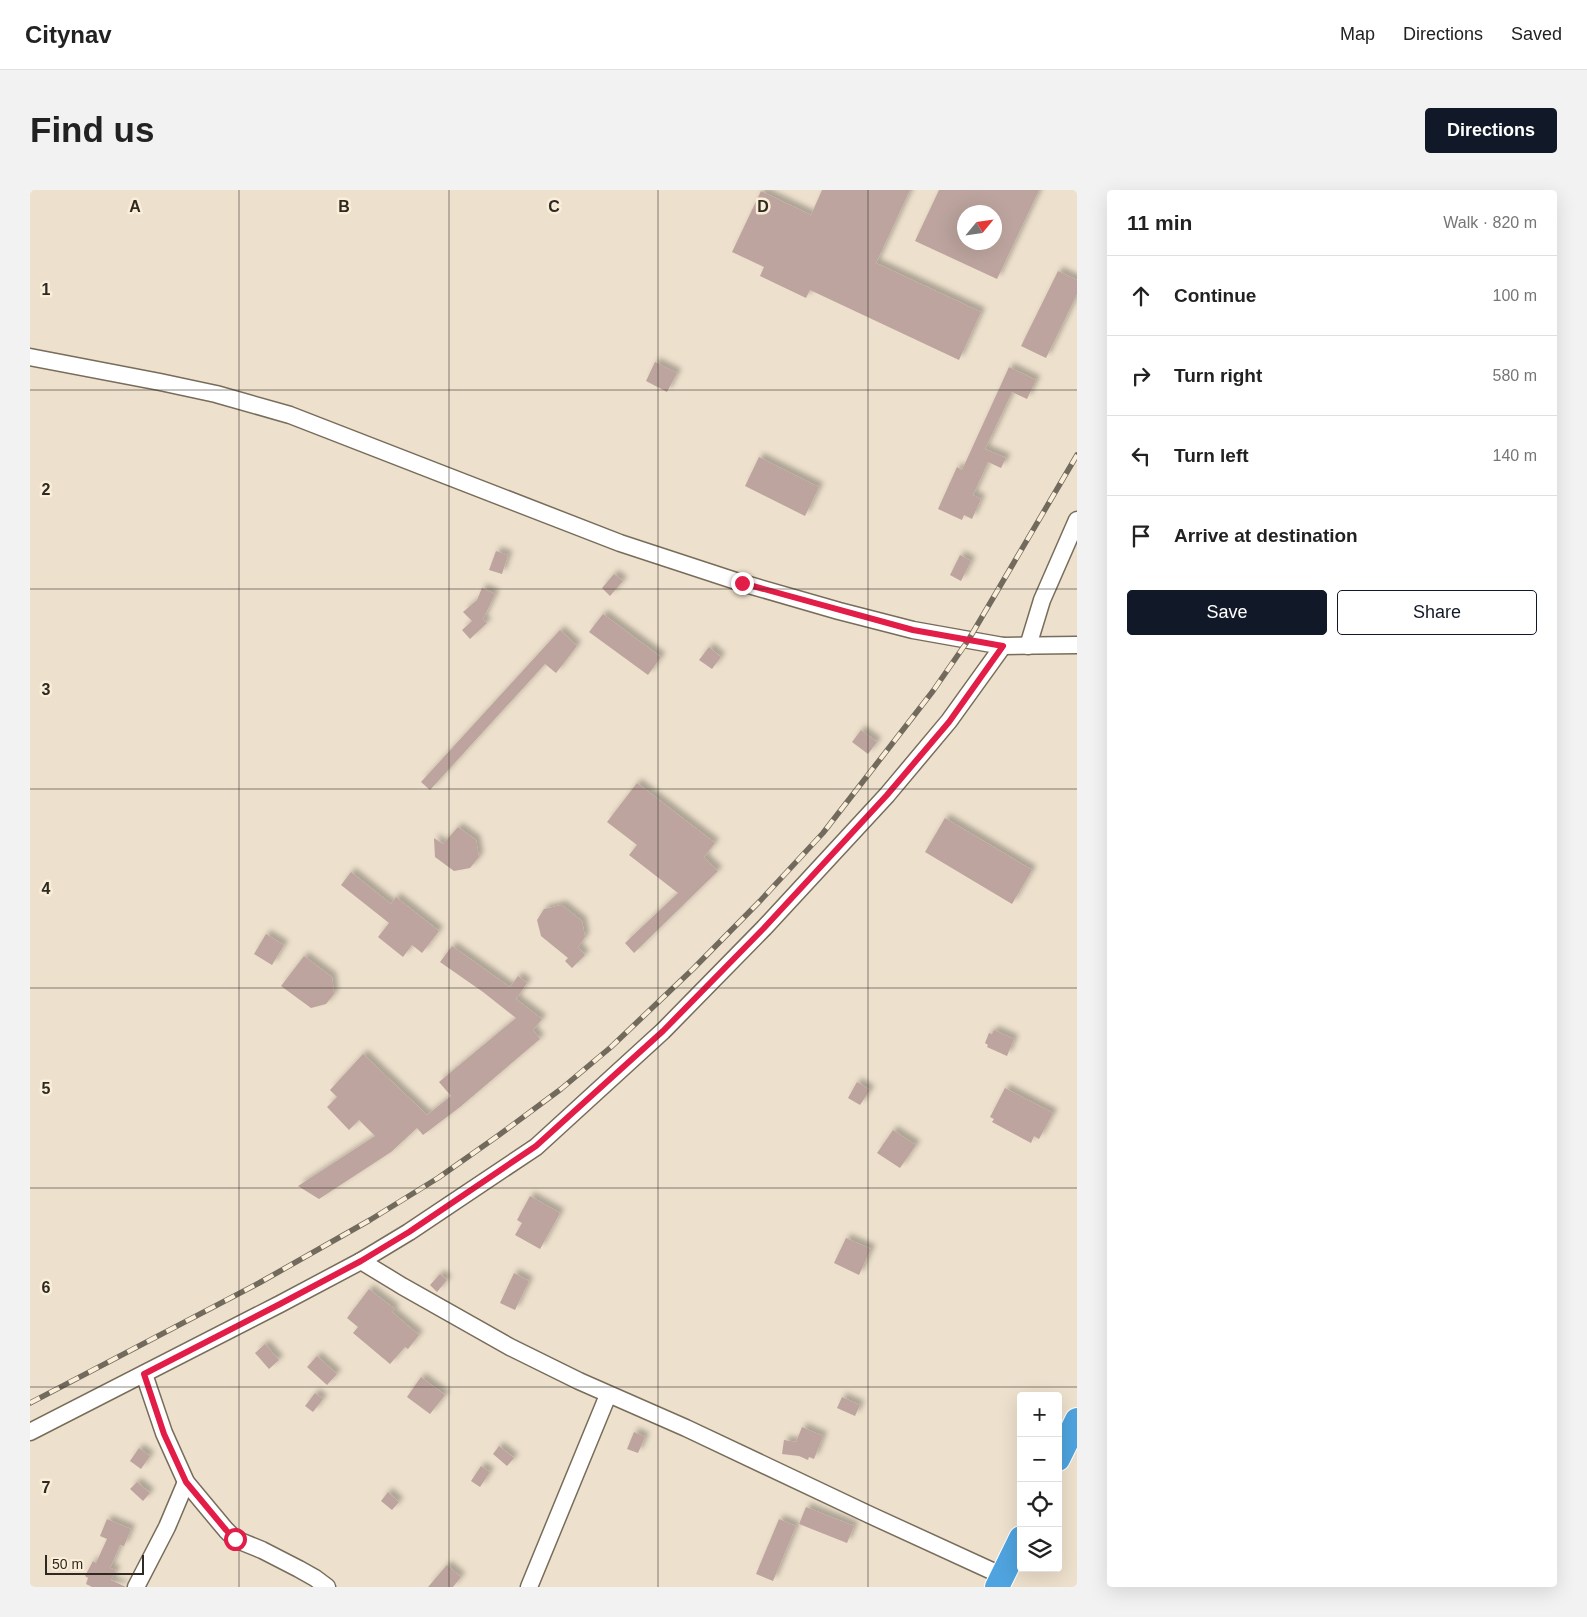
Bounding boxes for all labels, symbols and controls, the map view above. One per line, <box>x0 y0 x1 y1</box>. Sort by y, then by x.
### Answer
text: Citynav <box>25 21 112 48</box>
text: Map <box>1340 24 1375 44</box>
text: Directions <box>1403 24 1483 44</box>
text: Saved <box>1511 24 1562 44</box>
button: Directions <box>1425 108 1557 153</box>
text: Find us <box>30 110 154 149</box>
text: A <box>129 198 141 215</box>
text: B <box>338 198 350 215</box>
text: C <box>548 198 560 215</box>
text: D <box>757 198 769 215</box>
north arrow <box>957 205 1002 250</box>
text: 11 min <box>1127 211 1192 234</box>
text: Walk · 820 m <box>1443 214 1537 231</box>
text: 1 <box>42 281 51 298</box>
icon: ahead <box>1127 282 1155 310</box>
text: Continue <box>1174 285 1256 306</box>
text: 100 m <box>1493 287 1537 304</box>
icon: right <box>1127 362 1155 390</box>
text: Turn right <box>1174 365 1262 386</box>
text: 580 m <box>1493 367 1537 384</box>
icon: left <box>1127 442 1155 470</box>
text: Turn left <box>1174 445 1249 466</box>
text: 140 m <box>1493 447 1537 464</box>
text: 2 <box>42 481 51 498</box>
icon: arrive <box>1127 522 1155 550</box>
text: Arrive at destination <box>1174 525 1358 546</box>
route end <box>731 572 754 595</box>
button: Save <box>1127 590 1327 635</box>
button: Share <box>1337 590 1537 635</box>
text: 3 <box>42 681 51 698</box>
text: 4 <box>42 880 51 897</box>
text: 5 <box>42 1080 51 1097</box>
text: 6 <box>42 1279 51 1296</box>
map controls <box>1017 1392 1062 1572</box>
button: + <box>1017 1392 1062 1437</box>
button: − <box>1017 1437 1062 1482</box>
text: 7 <box>42 1479 51 1496</box>
button: locate <box>1017 1482 1062 1527</box>
button: layers <box>1017 1527 1062 1572</box>
route start <box>224 1528 247 1551</box>
scale bar <box>45 1552 144 1575</box>
text: 50 m <box>52 1556 83 1572</box>

